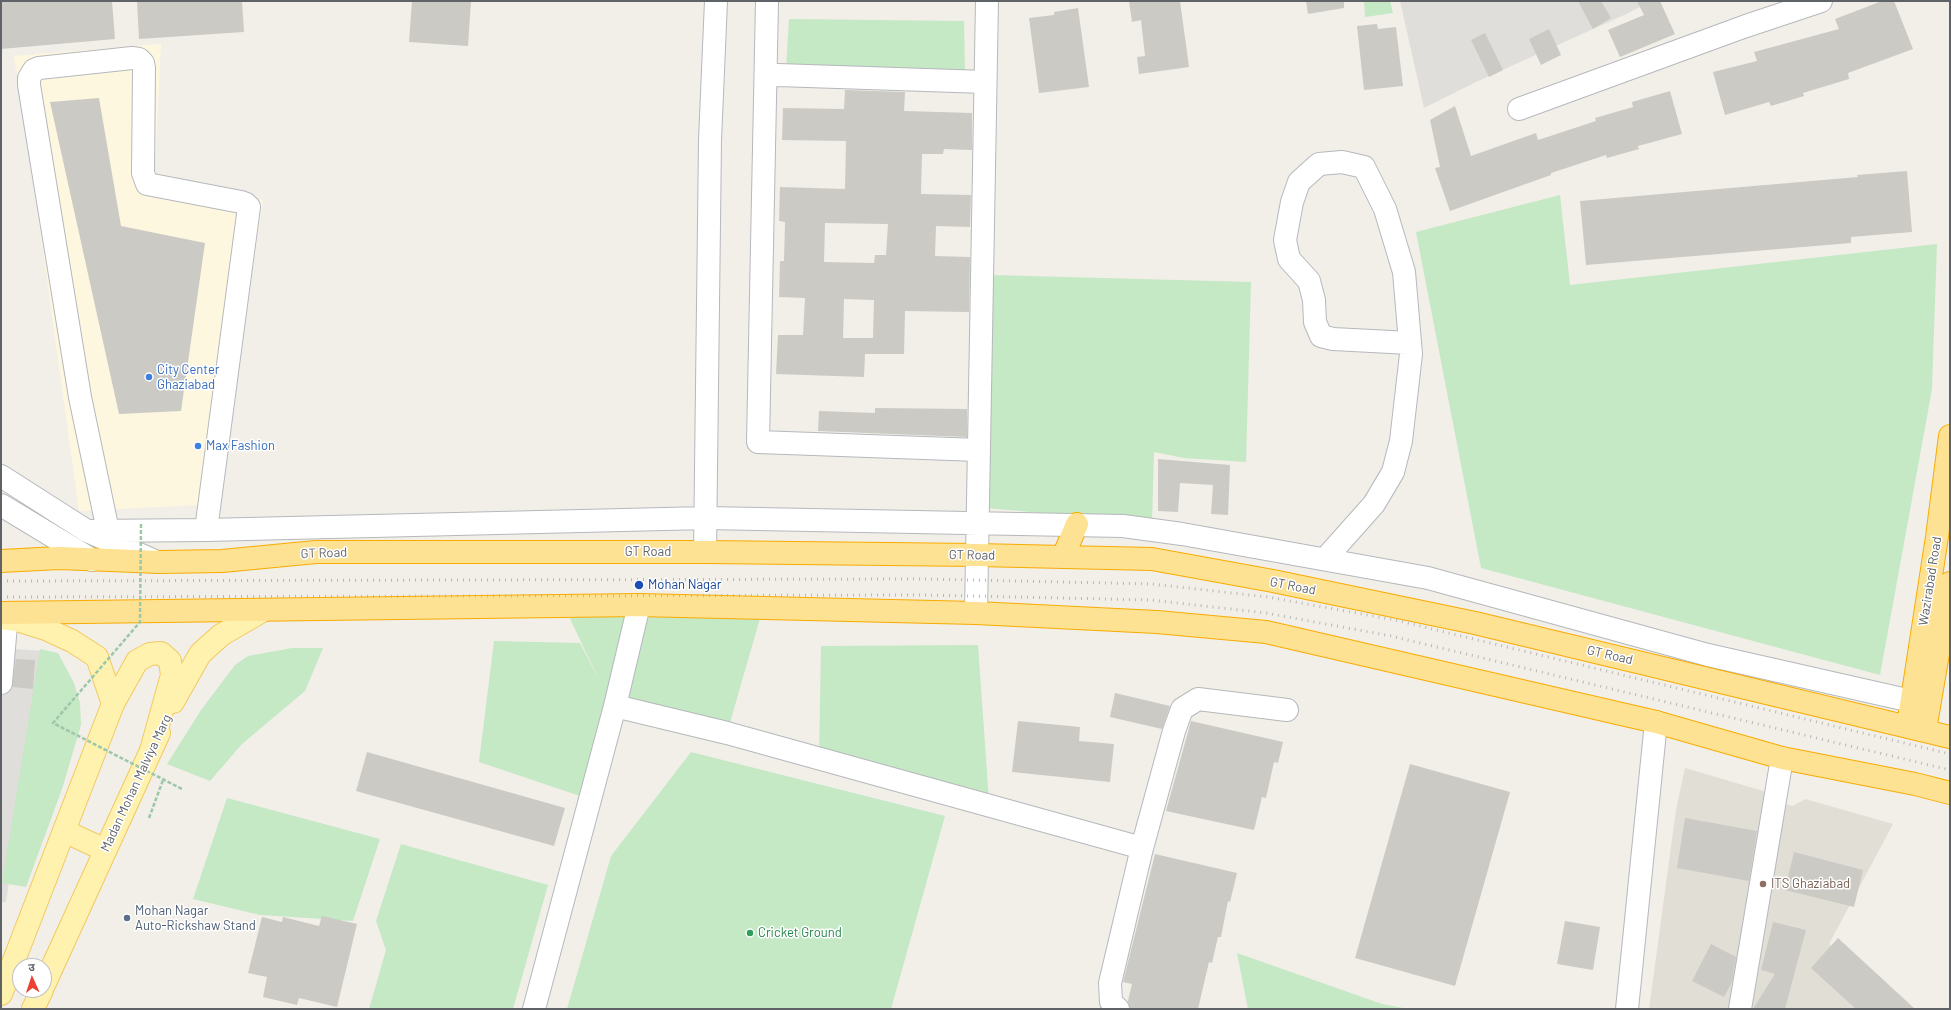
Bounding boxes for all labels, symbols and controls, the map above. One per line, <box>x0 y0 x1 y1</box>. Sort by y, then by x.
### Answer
place label: City Center Ghaziabad <box>157 362 220 393</box>
marker: City Center Ghaziabad <box>144 372 154 382</box>
place label: Max Fashion <box>206 438 275 454</box>
marker: Max Fashion <box>193 441 203 451</box>
street label: Wazirabad Road <box>1915 535 1945 627</box>
street label: GT Road <box>300 544 348 562</box>
street label: GT Road <box>625 544 671 560</box>
street label: GT Road <box>949 547 995 563</box>
street label: GT Road <box>1269 574 1317 598</box>
place label: Mohan Nagar <box>648 577 721 593</box>
marker: Mohan Nagar <box>633 579 645 591</box>
street label: GT Road <box>1586 642 1634 668</box>
street label: Madan Mohan Malviya Marg <box>97 712 175 854</box>
place label: ITS Ghaziabad <box>1771 876 1850 892</box>
marker: ITS Ghaziabad <box>1758 879 1768 889</box>
place label: Mohan Nagar Auto-Rickshaw Stand <box>135 903 256 934</box>
marker: Mohan Nagar Auto-Rickshaw Stand <box>122 913 132 923</box>
place label: Cricket Ground <box>758 925 842 941</box>
marker: Cricket Ground <box>745 928 755 938</box>
north arrow <box>12 958 52 998</box>
text: उ <box>28 960 35 973</box>

